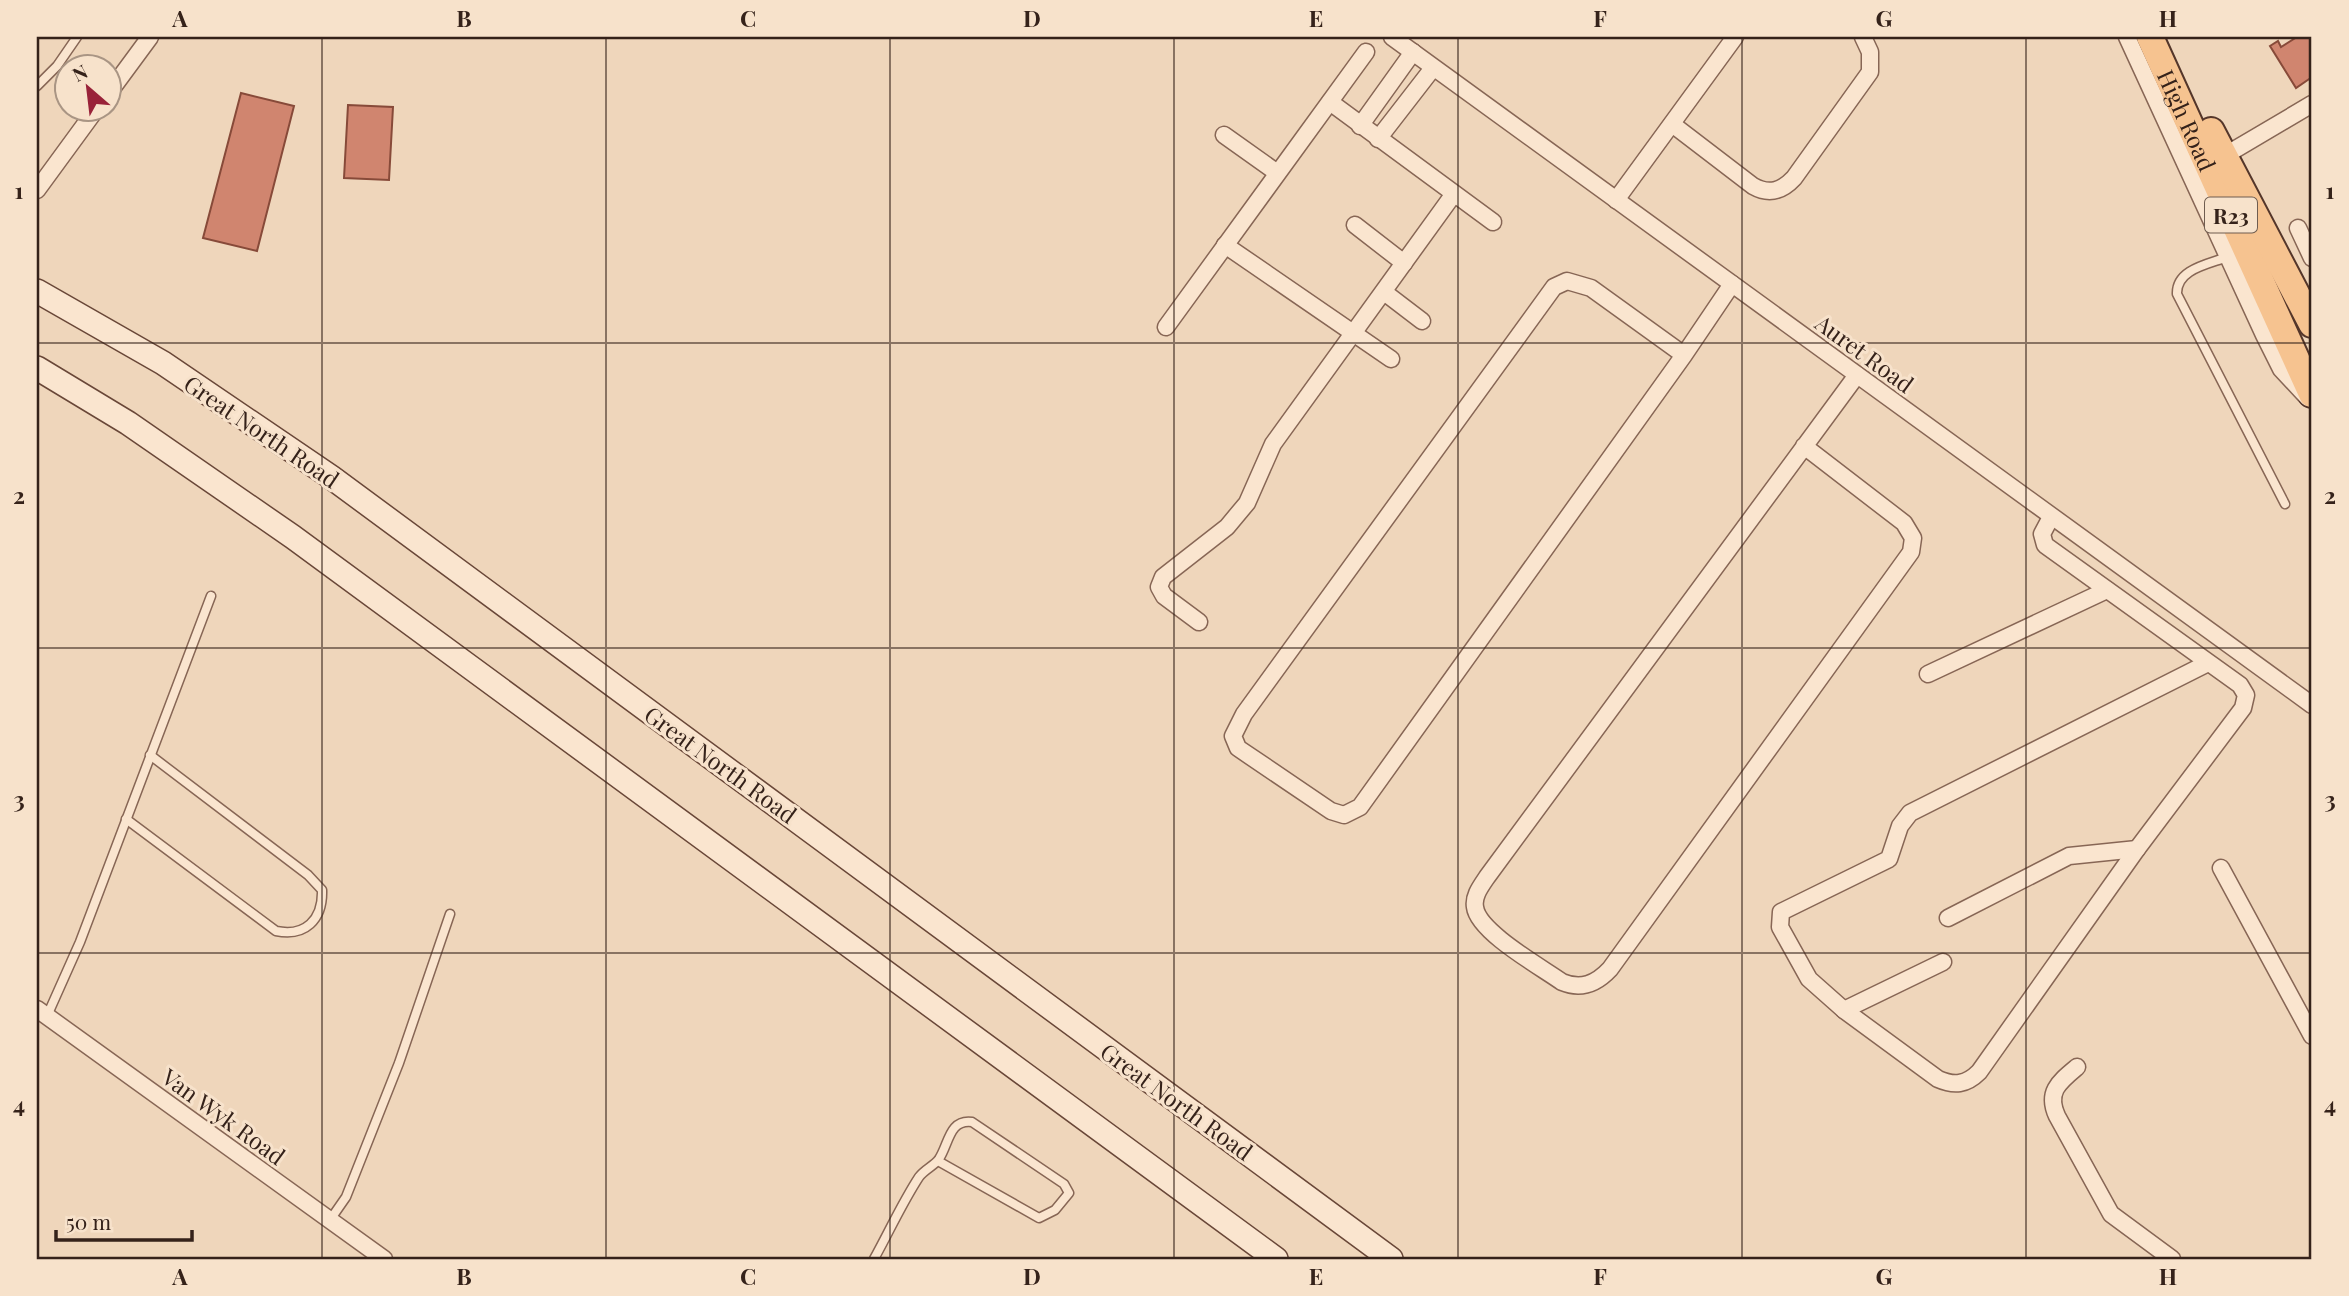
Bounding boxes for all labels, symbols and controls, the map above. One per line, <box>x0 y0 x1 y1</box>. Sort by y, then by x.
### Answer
text: A <box>171 2 188 33</box>
text: B <box>456 2 472 33</box>
text: C <box>740 2 756 33</box>
text: D <box>1023 2 1041 33</box>
text: E <box>1309 2 1323 33</box>
text: F <box>1593 2 1607 33</box>
text: G <box>1876 2 1893 33</box>
text: H <box>2159 2 2177 33</box>
north arrow <box>52 52 122 122</box>
text: N <box>67 57 92 87</box>
street label: High Road <box>2151 64 2224 175</box>
text: 1 <box>15 174 24 205</box>
text: 1 <box>2326 174 2335 205</box>
road number: R23 <box>2205 198 2257 232</box>
street label: Auret Road <box>1809 306 1920 399</box>
street label: Great North Road <box>178 368 346 494</box>
text: 2 <box>13 479 25 510</box>
text: 2 <box>2324 479 2336 510</box>
street label: Great North Road <box>639 698 803 830</box>
text: 3 <box>13 783 25 814</box>
text: 3 <box>2324 783 2336 814</box>
street label: Great North Road <box>1095 1035 1259 1167</box>
street label: Van Wyk Road <box>155 1060 292 1171</box>
text: 4 <box>13 1088 25 1119</box>
text: 4 <box>2324 1088 2336 1119</box>
scale bar <box>56 1198 192 1242</box>
text: 50 m <box>66 1207 112 1235</box>
text: A <box>171 1260 188 1291</box>
text: B <box>456 1260 472 1291</box>
text: C <box>740 1260 756 1291</box>
text: D <box>1023 1260 1041 1291</box>
text: E <box>1309 1260 1323 1291</box>
text: F <box>1593 1260 1607 1291</box>
text: G <box>1876 1260 1893 1291</box>
text: H <box>2159 1260 2177 1291</box>

